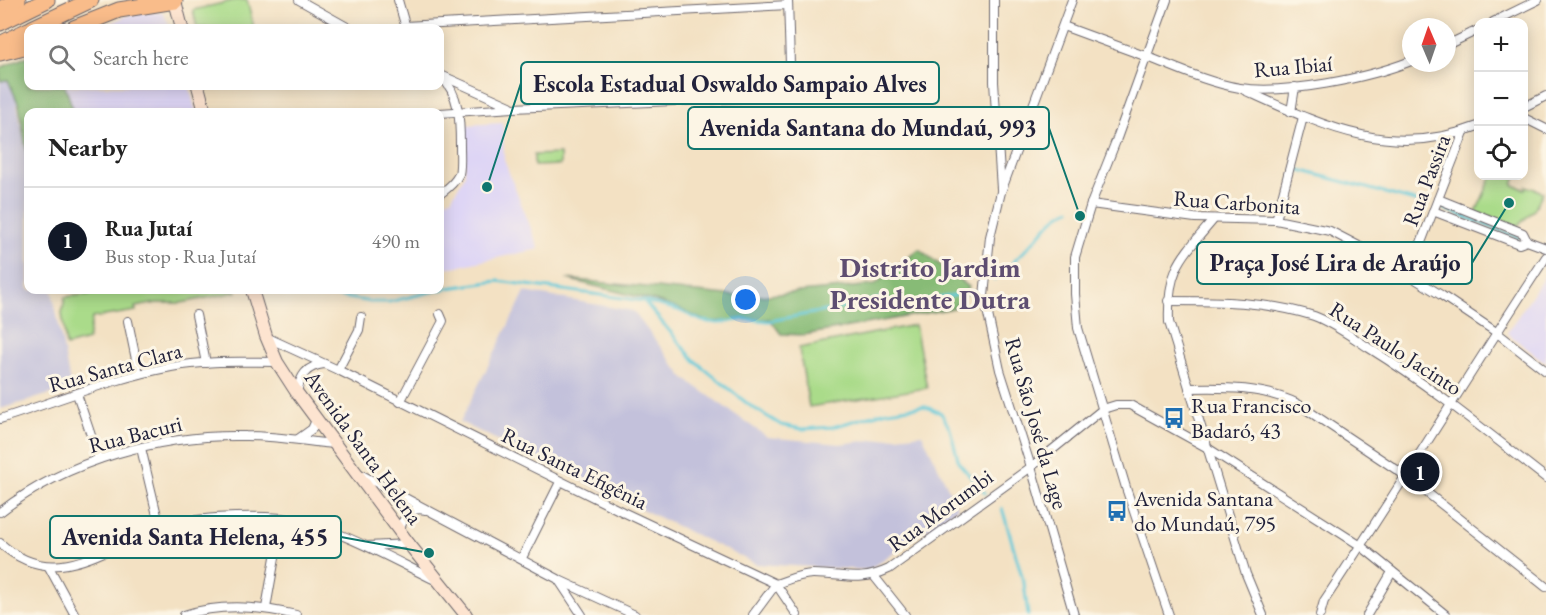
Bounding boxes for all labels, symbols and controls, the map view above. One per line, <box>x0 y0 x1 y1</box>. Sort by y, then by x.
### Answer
north arrow <box>1402 18 1456 72</box>
map controls <box>1474 18 1528 180</box>
button: + <box>1474 18 1528 72</box>
search box <box>24 24 444 90</box>
icon: search <box>45 41 78 74</box>
text: Search here <box>93 43 188 72</box>
street label: Rua Ibiaí <box>1253 49 1334 84</box>
callout: Escola Estadual Oswaldo Sampaio Alves <box>521 62 939 104</box>
text: Escola Estadual Oswaldo Sampaio Alves <box>533 68 927 99</box>
button: − <box>1474 72 1528 126</box>
callout: Avenida Santana do Mundaú, 993 <box>688 107 1049 149</box>
text: Avenida Santana do Mundaú, 993 <box>698 112 1037 143</box>
button: locate <box>1474 126 1528 180</box>
text: Nearby <box>48 130 128 164</box>
street label: Rua Passira <box>1396 130 1457 230</box>
street label: Rua Carbonita <box>1173 184 1302 221</box>
text: Rua Jutaí <box>105 214 192 243</box>
text: 1 <box>62 228 73 254</box>
text: 490 m <box>372 228 420 254</box>
callout: Praça José Lira de Araújo <box>1197 242 1472 284</box>
text: Bus stop · Rua Jutaí <box>105 243 256 269</box>
text: Praça José Lira de Araújo <box>1210 247 1460 279</box>
district label: Distrito Jardim Presidente Dutra <box>830 249 1031 317</box>
your location <box>731 285 760 314</box>
street label: Rua Paulo Jacinto <box>1324 295 1468 402</box>
street label: Rua São José da Lage <box>998 334 1075 513</box>
street label: Rua Santa Clara <box>45 336 185 399</box>
street label: Avenida Santa Helena <box>297 364 430 530</box>
place label: Rua Francisco Badaró, 43 <box>1191 391 1311 445</box>
bus stop icon: Rua Francisco Badaró, 43 <box>1162 406 1186 430</box>
street label: Rua Bacuri <box>85 409 185 460</box>
street label: Rua Santa Efigênia <box>497 421 653 516</box>
pin: 1 <box>1400 450 1440 494</box>
street label: Rua Morumbi <box>882 462 999 558</box>
place label: Avenida Santana do Mundaú, 795 <box>1133 484 1276 538</box>
bus stop icon: Avenida Santana do Mundaú, 795 <box>1105 499 1129 523</box>
callout: Avenida Santa Helena, 455 <box>50 516 341 558</box>
text: Avenida Santa Helena, 455 <box>61 521 328 552</box>

